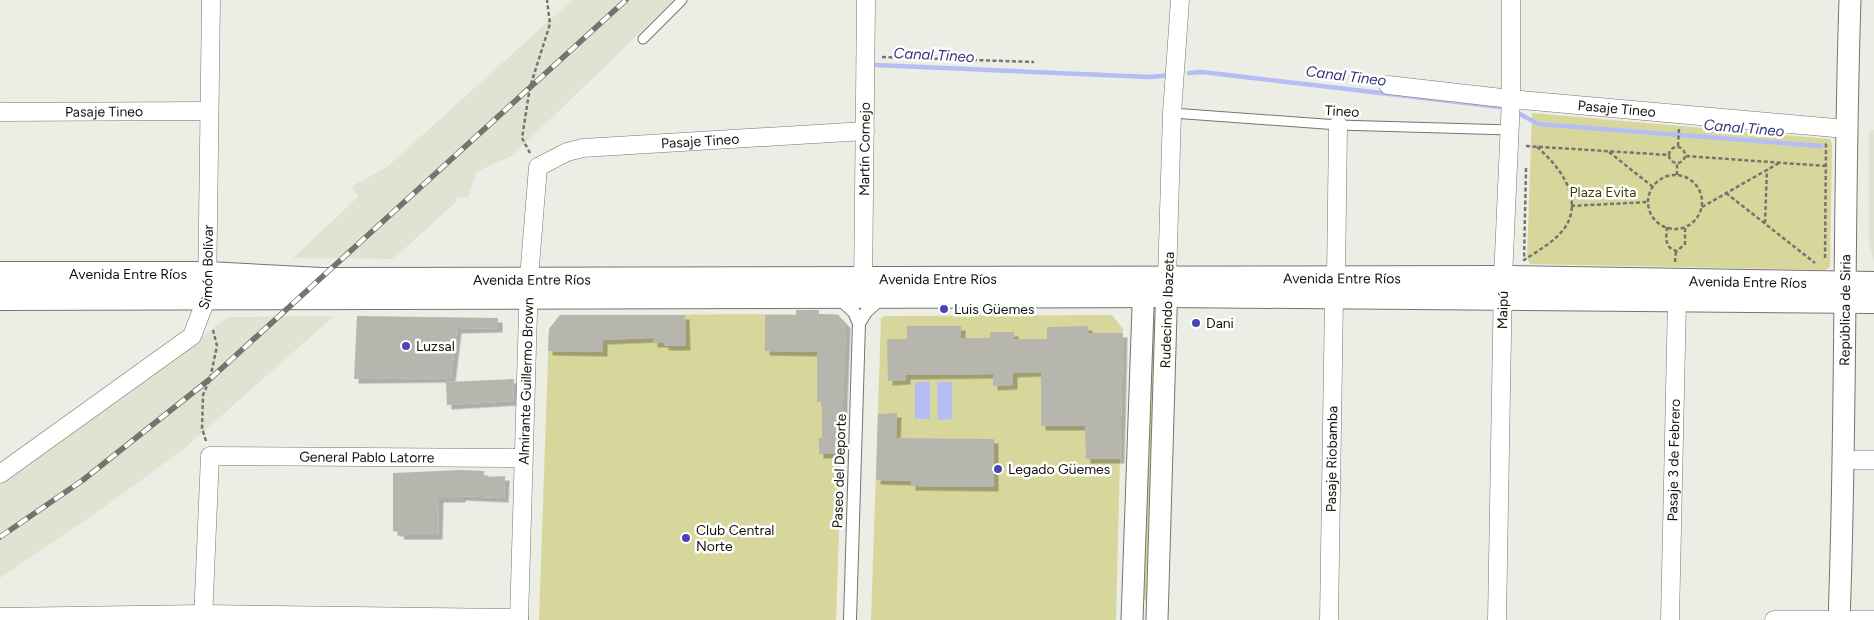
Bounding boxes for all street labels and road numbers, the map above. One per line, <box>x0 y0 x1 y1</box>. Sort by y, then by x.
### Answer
street label: Pasaje Tineo <box>1577 97 1656 121</box>
street label: Martín Cornejo <box>856 102 874 196</box>
street label: Tineo <box>1324 102 1360 121</box>
street label: Pasaje Tineo <box>65 103 143 121</box>
street label: Pasaje Tineo <box>661 131 740 152</box>
street label: Simón Bolívar <box>195 224 217 312</box>
street label: Rudecindo Ibazeta <box>1157 251 1178 369</box>
street label: República de Siria <box>1836 254 1854 366</box>
street label: Avenida Entre Ríos <box>69 266 187 283</box>
street label: Avenida Entre Ríos <box>1283 270 1401 287</box>
street label: Avenida Entre Ríos <box>879 271 997 288</box>
street label: Avenida Entre Ríos <box>473 272 591 289</box>
street label: Avenida Entre Ríos <box>1689 273 1807 292</box>
street label: Maipú <box>1494 291 1512 329</box>
street label: Almirante Guillermo Brown <box>516 297 537 465</box>
street label: Pasaje 3 de Febrero <box>1664 398 1684 522</box>
street label: Pasaje Riobamba <box>1323 406 1341 512</box>
street label: Paseo del Deporte <box>829 413 850 529</box>
street label: General Pablo Latorre <box>299 449 435 466</box>

